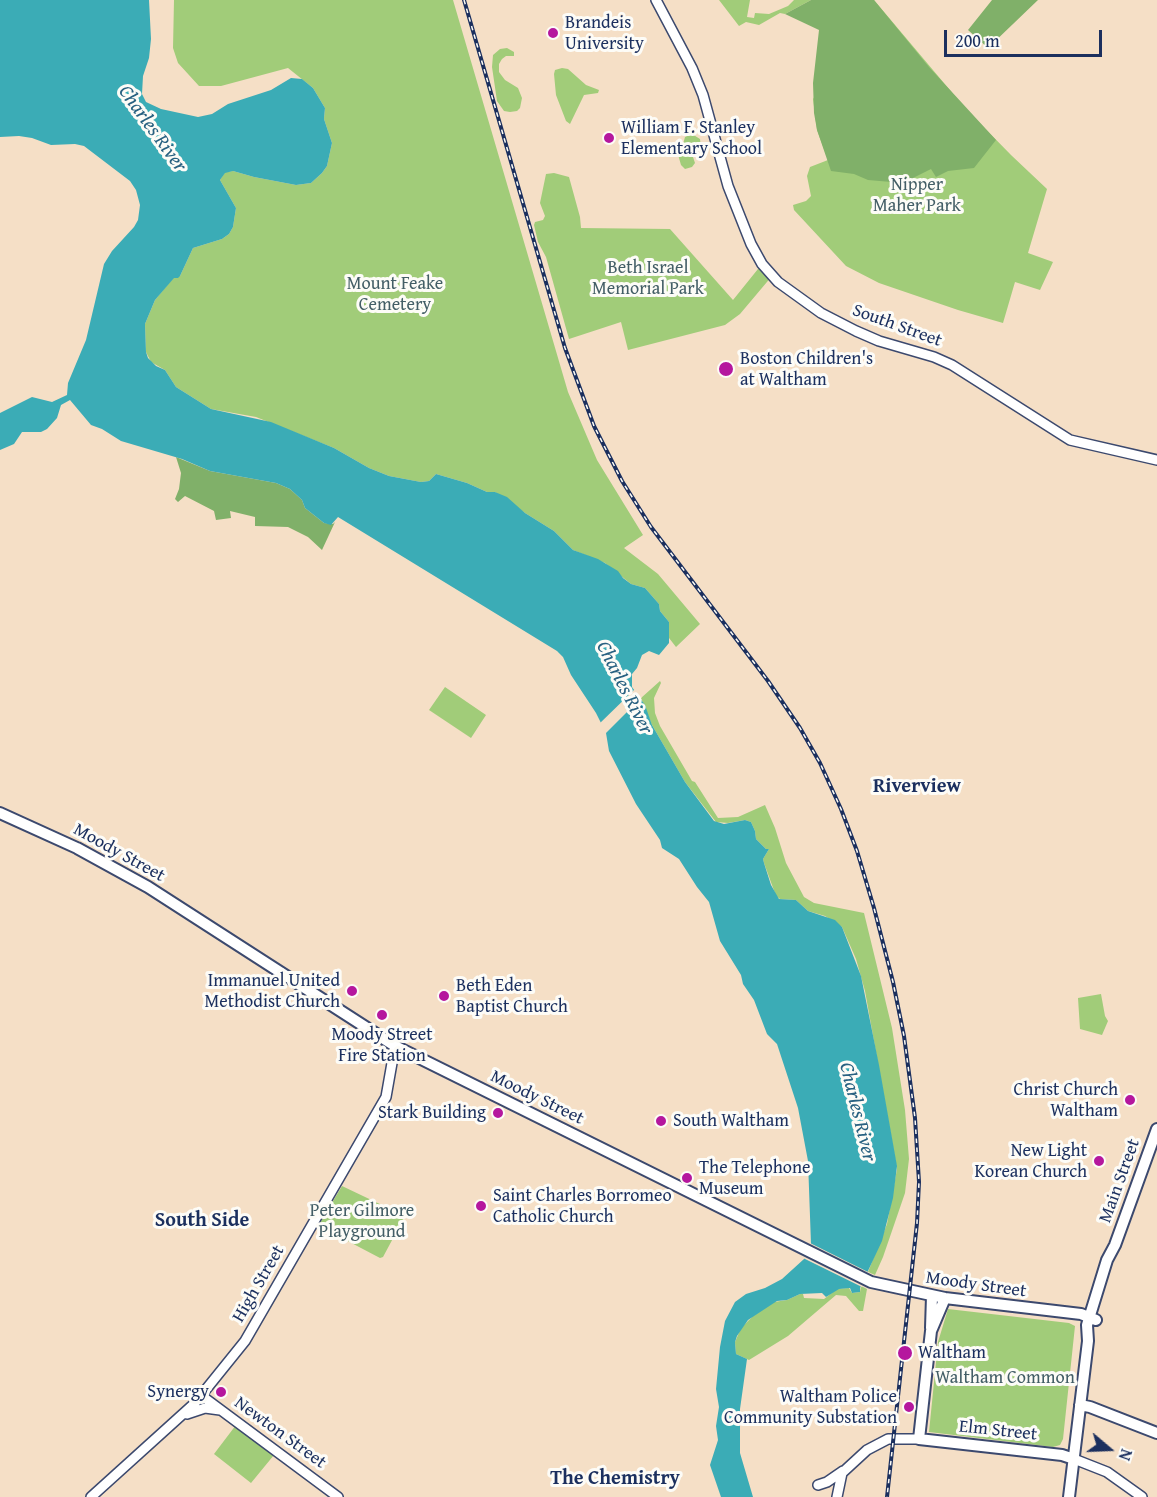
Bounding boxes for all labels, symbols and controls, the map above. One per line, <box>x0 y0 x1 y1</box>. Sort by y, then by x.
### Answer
place label: Brandeis University <box>565 12 644 54</box>
scale bar <box>947 18 1104 56</box>
marker: Brandeis University <box>546 26 560 40</box>
text: 200 m <box>955 27 1000 54</box>
water label: Charles River <box>113 81 191 177</box>
place label: William F. Stanley Elementary School <box>621 117 762 160</box>
marker: William F. Stanley Elementary School <box>602 131 616 145</box>
park label: Nipper Maher Park <box>873 174 961 216</box>
park label: Beth Israel Memorial Park <box>592 257 704 300</box>
park label: Mount Feake Cemetery <box>347 273 443 316</box>
street label: South Street <box>849 300 945 352</box>
place label: Boston Children's at Waltham <box>740 348 873 391</box>
marker: Boston Children's at Waltham <box>717 360 735 378</box>
water label: Charles River <box>590 638 658 738</box>
district label: Riverview <box>873 775 961 799</box>
street label: Moody Street <box>70 819 168 887</box>
place label: Immanuel United Methodist Church <box>204 970 340 1012</box>
place label: Beth Eden Baptist Church <box>456 975 568 1018</box>
marker: Immanuel United Methodist Church <box>345 984 359 998</box>
marker: Beth Eden Baptist Church <box>437 989 451 1003</box>
marker: Moody Street Fire Station <box>375 1008 389 1022</box>
place label: Moody Street Fire Station <box>331 1024 433 1066</box>
water label: Charles River <box>833 1060 881 1164</box>
street label: Moody Street <box>487 1066 587 1130</box>
place label: Christ Church Waltham <box>1014 1079 1118 1122</box>
marker: Christ Church Waltham <box>1123 1093 1137 1107</box>
place label: Stark Building <box>378 1102 486 1124</box>
marker: Stark Building <box>491 1106 505 1120</box>
place label: South Waltham <box>673 1110 789 1132</box>
marker: South Waltham <box>654 1114 668 1128</box>
street label: Main Street <box>1095 1136 1145 1226</box>
place label: New Light Korean Church <box>974 1140 1087 1182</box>
marker: New Light Korean Church <box>1092 1154 1106 1168</box>
place label: The Telephone Museum <box>699 1157 810 1200</box>
marker: The Telephone Museum <box>680 1171 694 1185</box>
place label: Saint Charles Borromeo Catholic Church <box>493 1185 672 1228</box>
marker: Saint Charles Borromeo Catholic Church <box>474 1199 488 1213</box>
park label: Peter Gilmore Playground <box>310 1200 414 1242</box>
district label: South Side <box>155 1209 249 1233</box>
street label: High Street <box>228 1242 290 1326</box>
street label: Moody Street <box>924 1267 1028 1303</box>
place label: Waltham <box>918 1342 986 1364</box>
marker: Waltham <box>896 1344 914 1362</box>
park label: Waltham Common <box>935 1367 1075 1389</box>
place label: Synergy <box>147 1381 209 1403</box>
marker: Synergy <box>214 1385 228 1399</box>
place label: Waltham Police Community Substation <box>724 1386 897 1428</box>
street label: Newton Street <box>230 1392 330 1474</box>
marker: Waltham Police Community Substation <box>902 1400 916 1414</box>
street label: Elm Street <box>958 1416 1038 1446</box>
north arrow <box>1079 1419 1139 1479</box>
text: N <box>1113 1446 1139 1464</box>
district label: The Chemistry <box>550 1467 680 1491</box>

